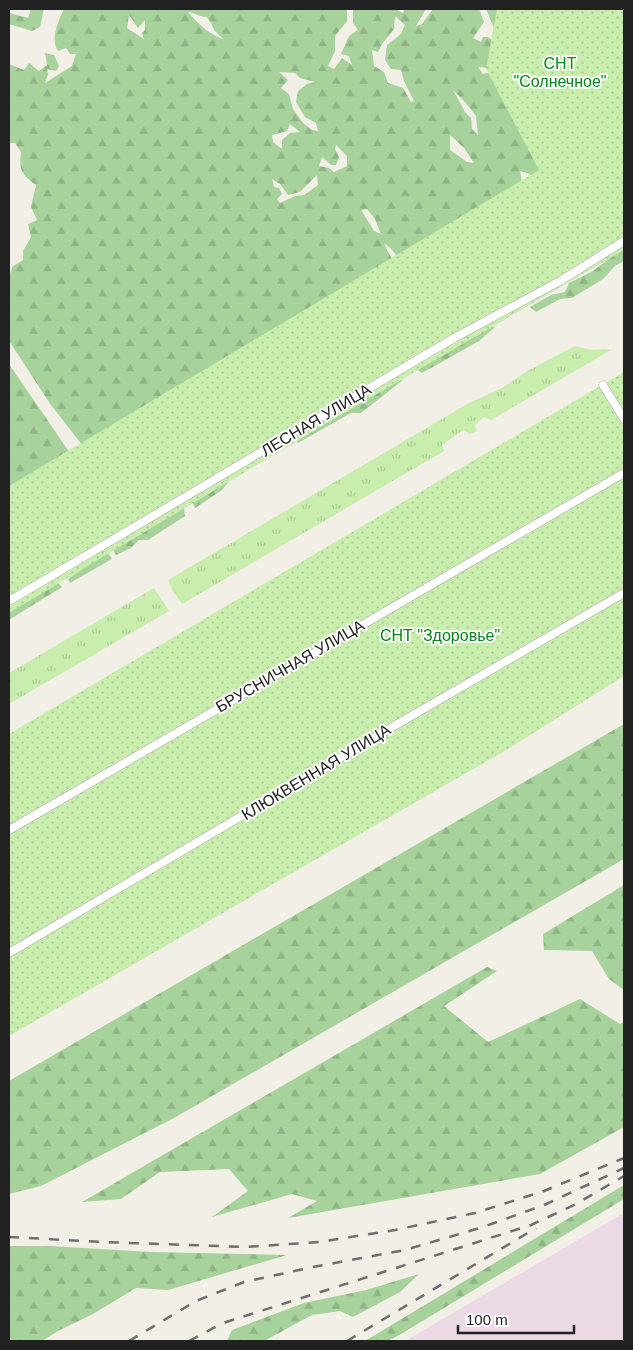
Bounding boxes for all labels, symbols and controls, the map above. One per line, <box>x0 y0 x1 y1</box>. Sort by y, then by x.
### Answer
park label: СНТ "Солнечное" <box>514 55 606 90</box>
street label: ЛЕСНАЯ УЛИЦА <box>258 380 374 459</box>
street label: БРУСНИЧНАЯ УЛИЦА <box>213 616 368 716</box>
park label: СНТ "Здоровье" <box>380 627 500 644</box>
street label: КЛЮКВЕННАЯ УЛИЦА <box>239 721 394 823</box>
scale bar <box>458 1302 574 1334</box>
text: 100 m <box>466 1311 508 1328</box>

